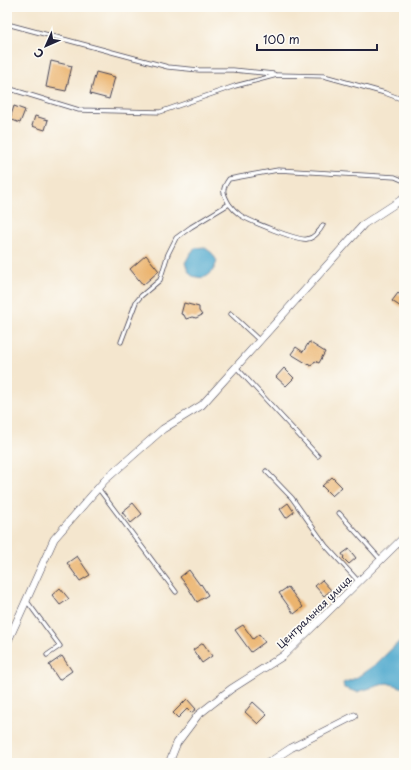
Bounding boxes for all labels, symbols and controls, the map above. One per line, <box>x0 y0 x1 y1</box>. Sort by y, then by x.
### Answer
north arrow <box>26 26 66 66</box>
scale bar <box>257 26 377 52</box>
text: 100 m <box>263 30 300 48</box>
text: С <box>30 44 48 62</box>
street label: Центральная улица <box>273 572 355 651</box>

